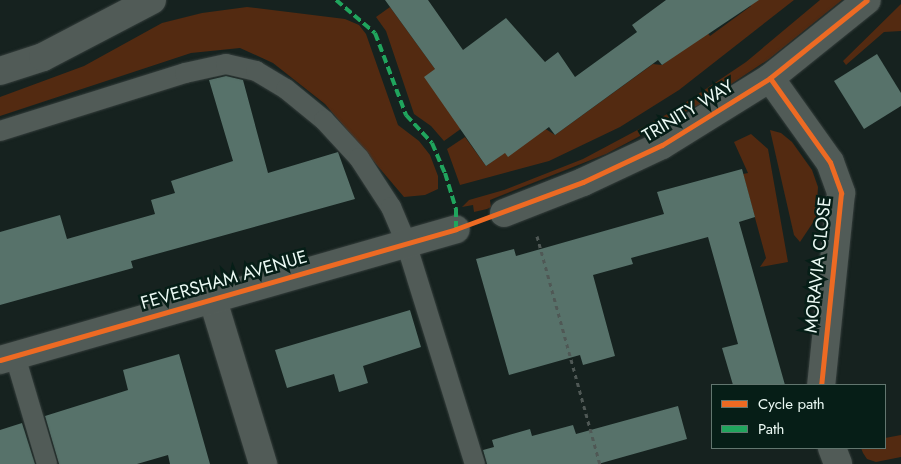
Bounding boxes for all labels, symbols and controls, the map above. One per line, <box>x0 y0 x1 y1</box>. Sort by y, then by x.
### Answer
street label: TRINITY WAY <box>639 75 737 147</box>
street label: MORAVIA CLOSE <box>800 196 836 334</box>
street label: FEVERSHAM AVENUE <box>138 246 310 314</box>
legend <box>711 384 886 449</box>
text: Cycle path <box>758 393 825 415</box>
text: Path <box>758 418 784 440</box>

